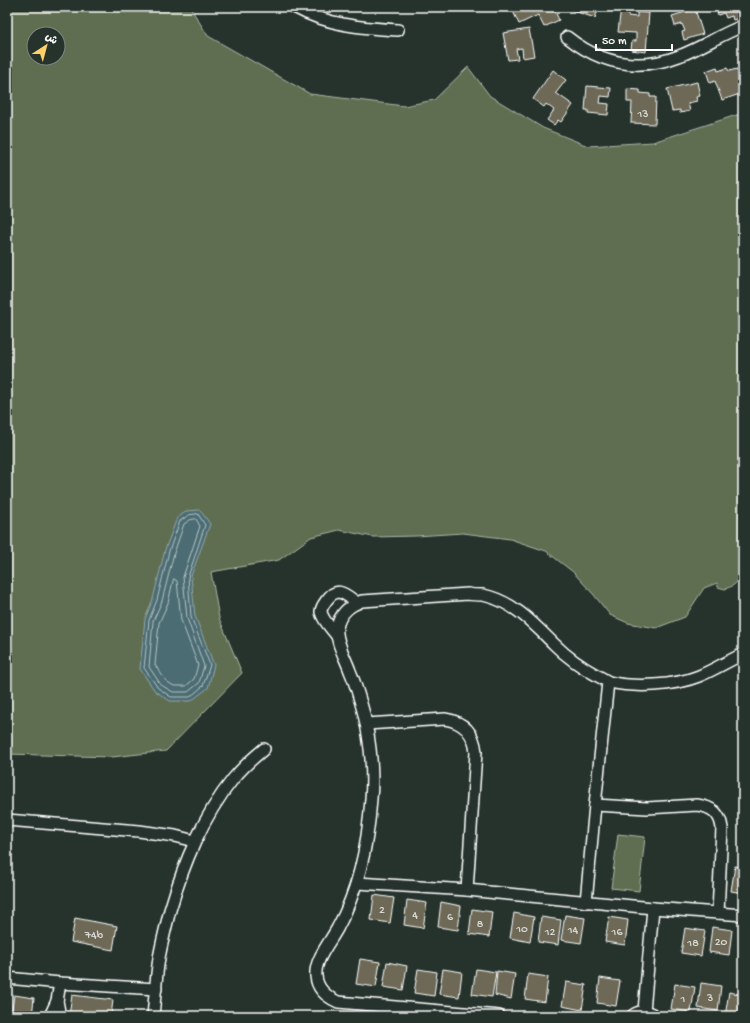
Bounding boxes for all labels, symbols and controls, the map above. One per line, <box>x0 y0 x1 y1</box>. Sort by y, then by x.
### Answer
north arrow <box>26 26 66 66</box>
scale bar <box>596 26 672 52</box>
text: ش <box>42 31 59 48</box>
text: 50 m <box>602 35 627 49</box>
house number: 13 <box>636 108 649 122</box>
house number: 2 <box>379 904 385 918</box>
house number: 4 <box>412 909 418 923</box>
house number: 6 <box>447 911 454 925</box>
house number: 8 <box>477 918 484 932</box>
house number: 10 <box>515 923 528 937</box>
house number: 14 <box>567 924 579 938</box>
house number: 12 <box>544 926 555 940</box>
house number: 16 <box>611 926 623 940</box>
house number: 74b <box>84 929 104 943</box>
house number: 20 <box>715 936 728 950</box>
house number: 18 <box>686 937 699 951</box>
house number: 3 <box>706 992 713 1006</box>
house number: 1 <box>680 993 686 1007</box>

